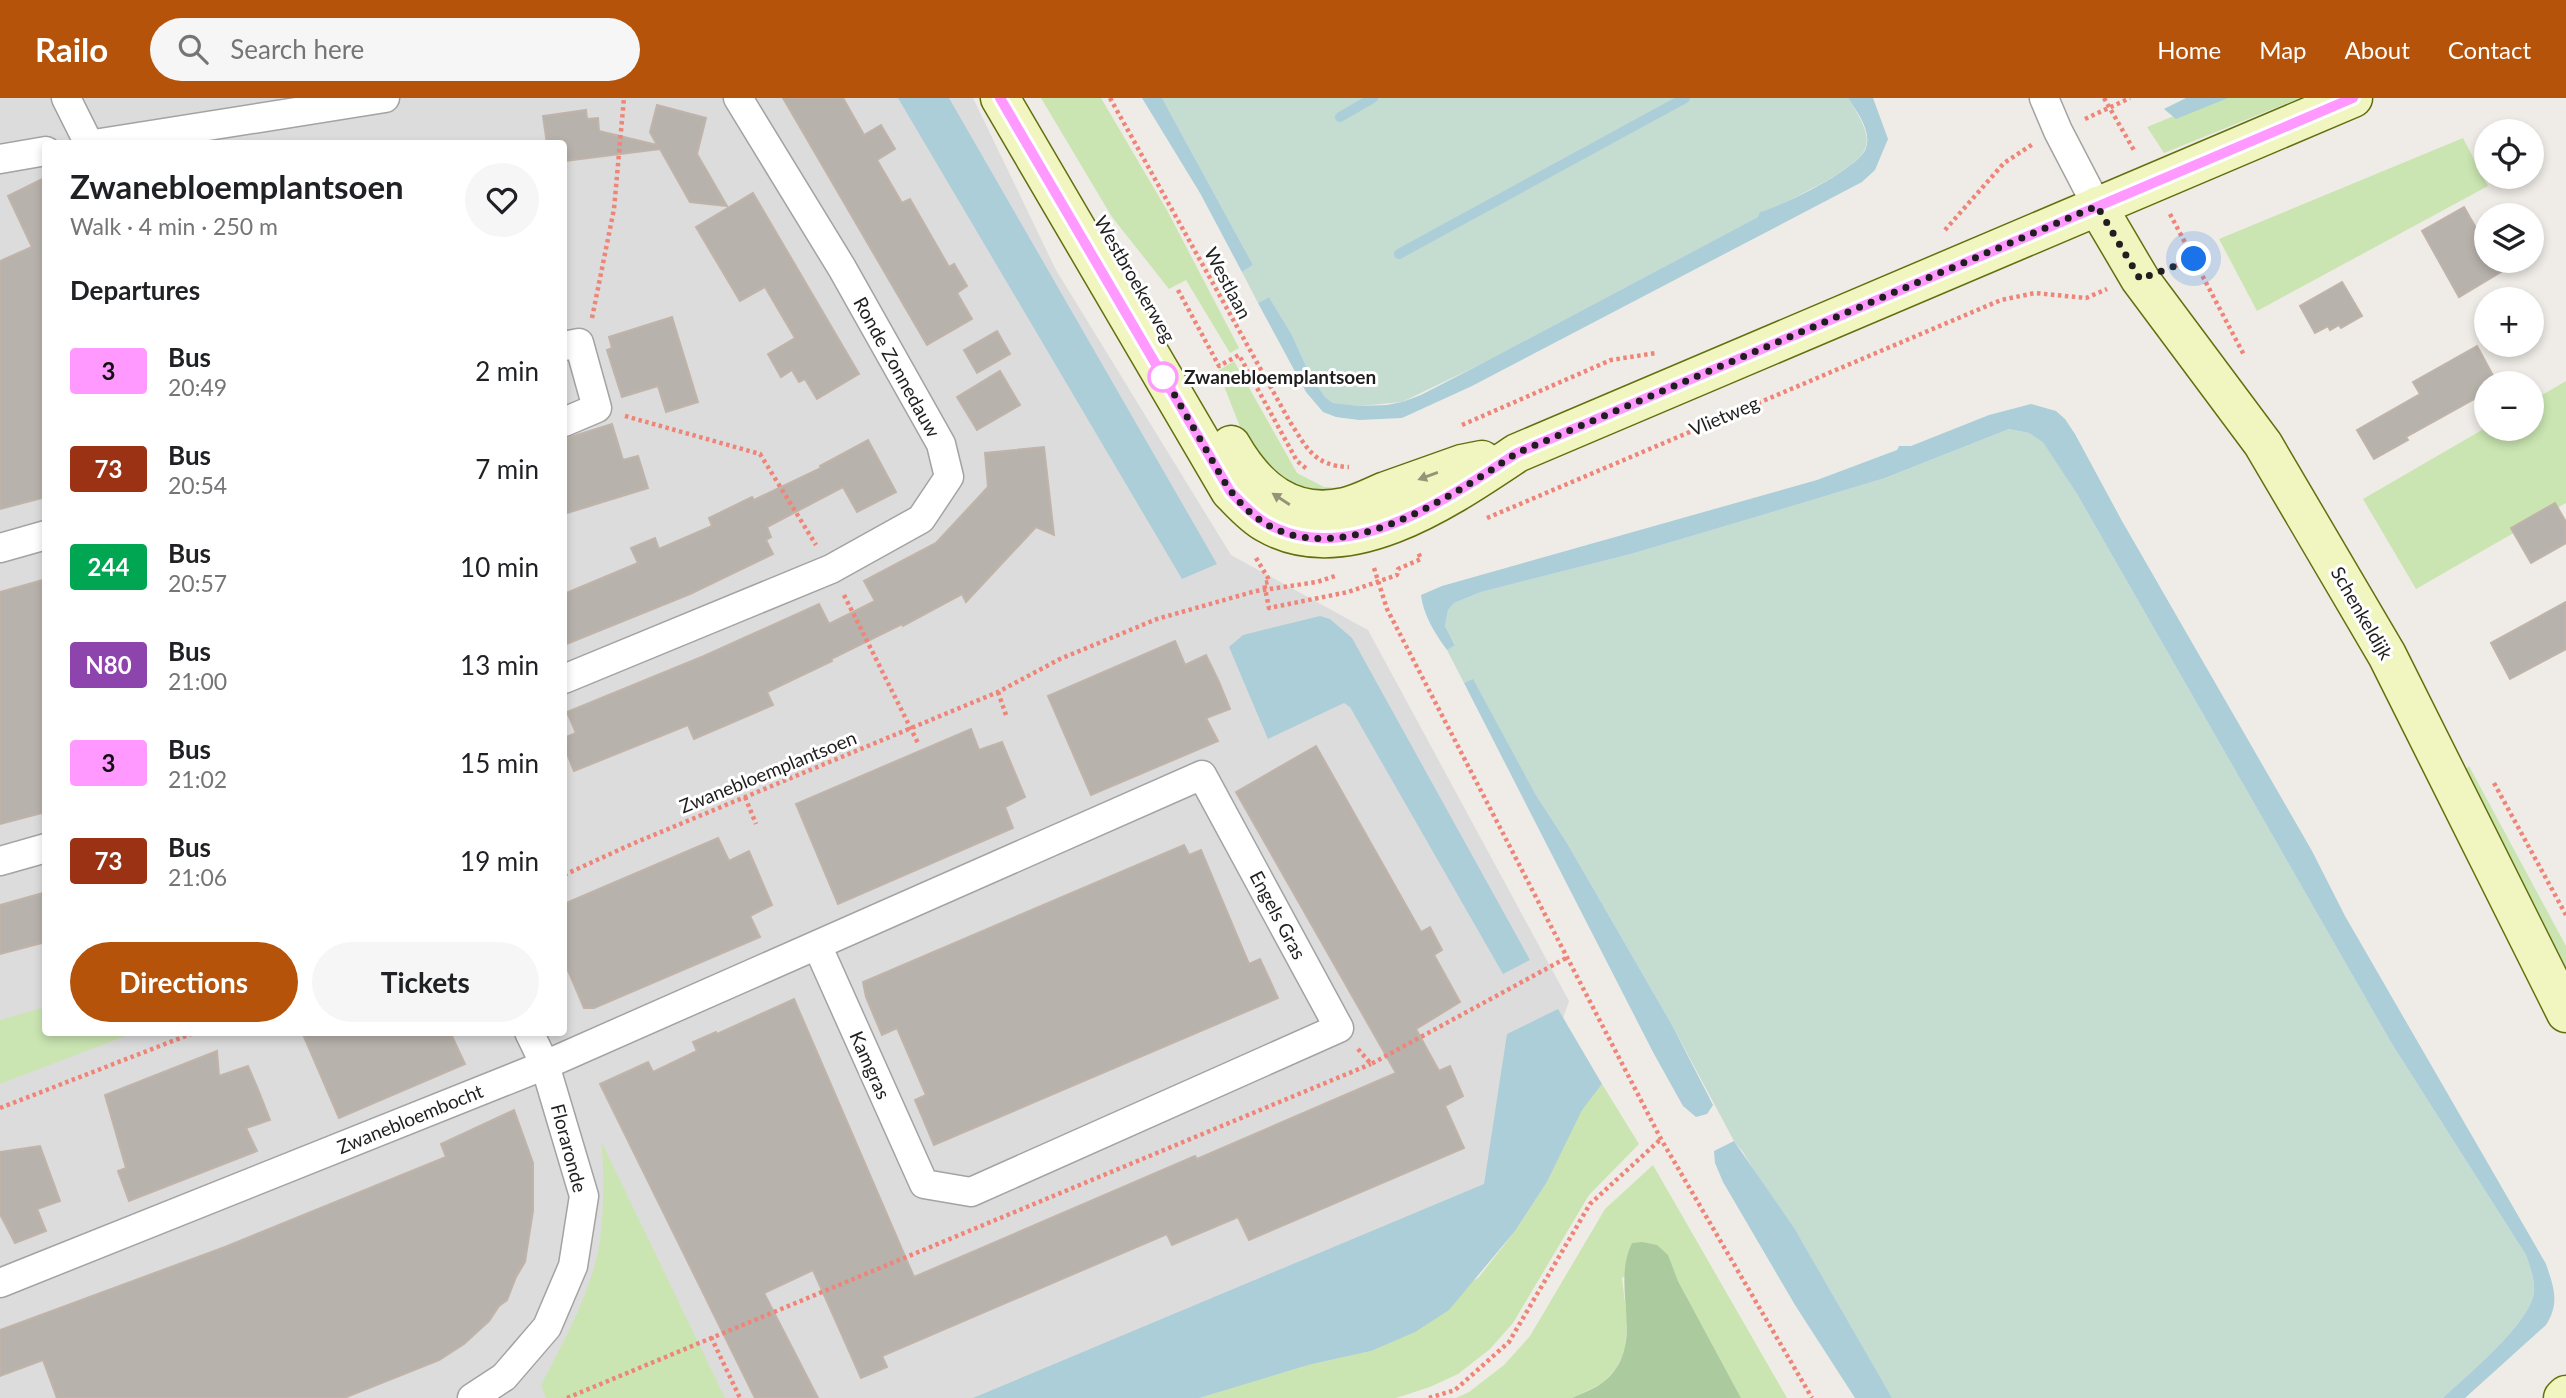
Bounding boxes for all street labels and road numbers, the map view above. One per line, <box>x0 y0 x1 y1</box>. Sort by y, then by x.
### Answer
street label: Westbroekerweg <box>1090 211 1181 346</box>
street label: Westlaan <box>1200 243 1257 322</box>
street label: Ronde Zonnedauw <box>849 293 946 441</box>
street label: Vlietweg <box>1686 391 1762 440</box>
street label: Schenkeldijk <box>2327 562 2398 664</box>
street label: Zwanebloemplantsoen <box>676 725 860 818</box>
street label: Engels Gras <box>1246 867 1311 963</box>
street label: Kamgras <box>845 1027 896 1102</box>
street label: Zwanebloembocht <box>334 1079 486 1158</box>
street label: Floraronde <box>547 1101 592 1195</box>

